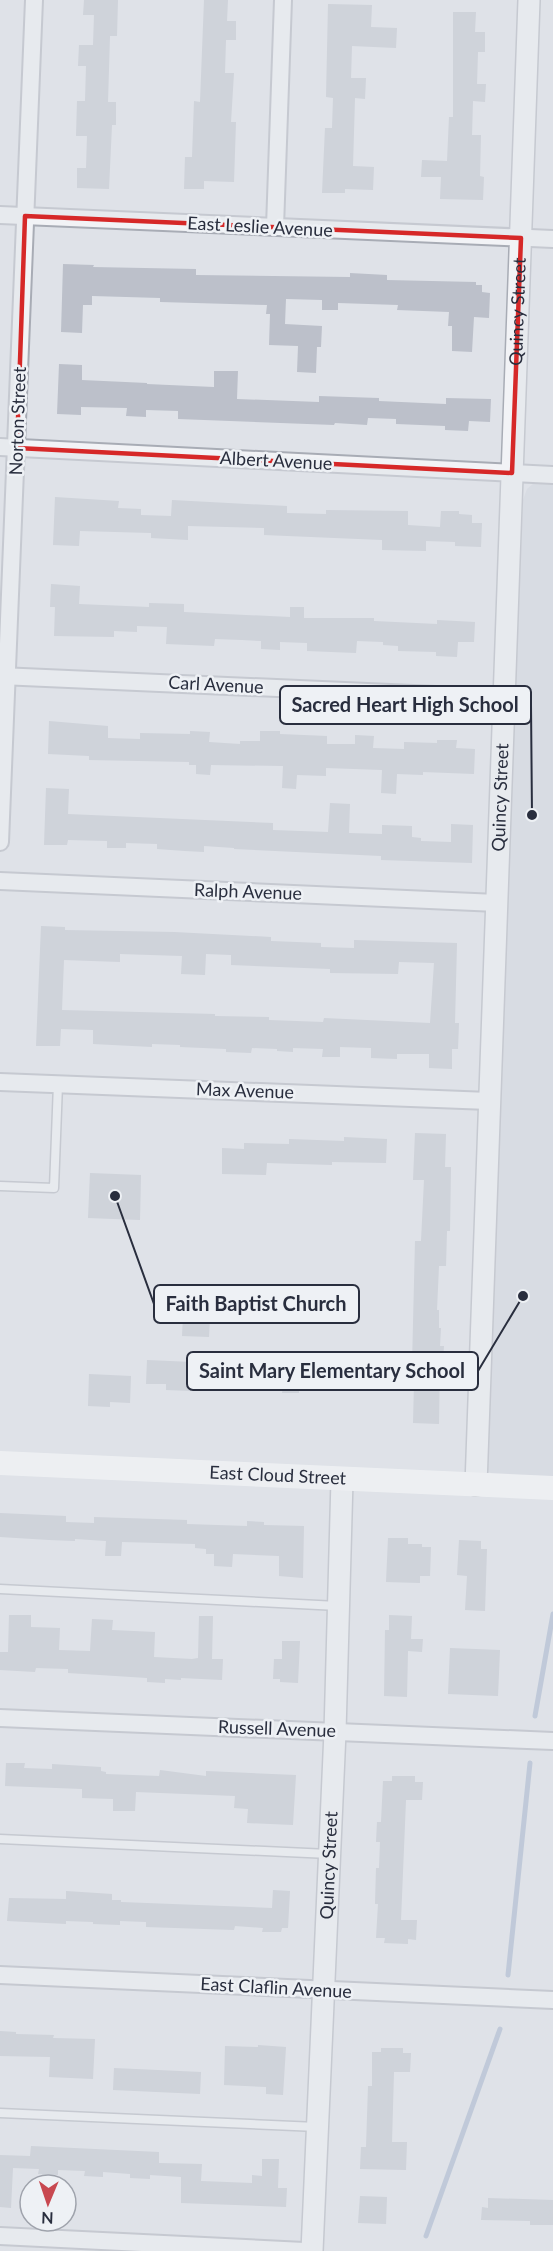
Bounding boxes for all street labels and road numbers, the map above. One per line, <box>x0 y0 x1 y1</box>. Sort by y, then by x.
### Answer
street label: East Leslie Avenue <box>187 211 333 241</box>
street label: Quincy Street <box>504 257 530 366</box>
street label: Norton Street <box>4 366 30 476</box>
street label: Albert Avenue <box>219 446 333 474</box>
street label: Carl Avenue <box>168 671 264 697</box>
street label: Quincy Street <box>487 742 512 852</box>
street label: Ralph Avenue <box>194 878 302 904</box>
street label: Max Avenue <box>196 1077 294 1103</box>
street label: East Cloud Street <box>209 1460 347 1489</box>
street label: Russell Avenue <box>218 1715 336 1741</box>
street label: Quincy Street <box>315 1810 341 1920</box>
street label: East Claflin Avenue <box>200 1972 352 2002</box>

